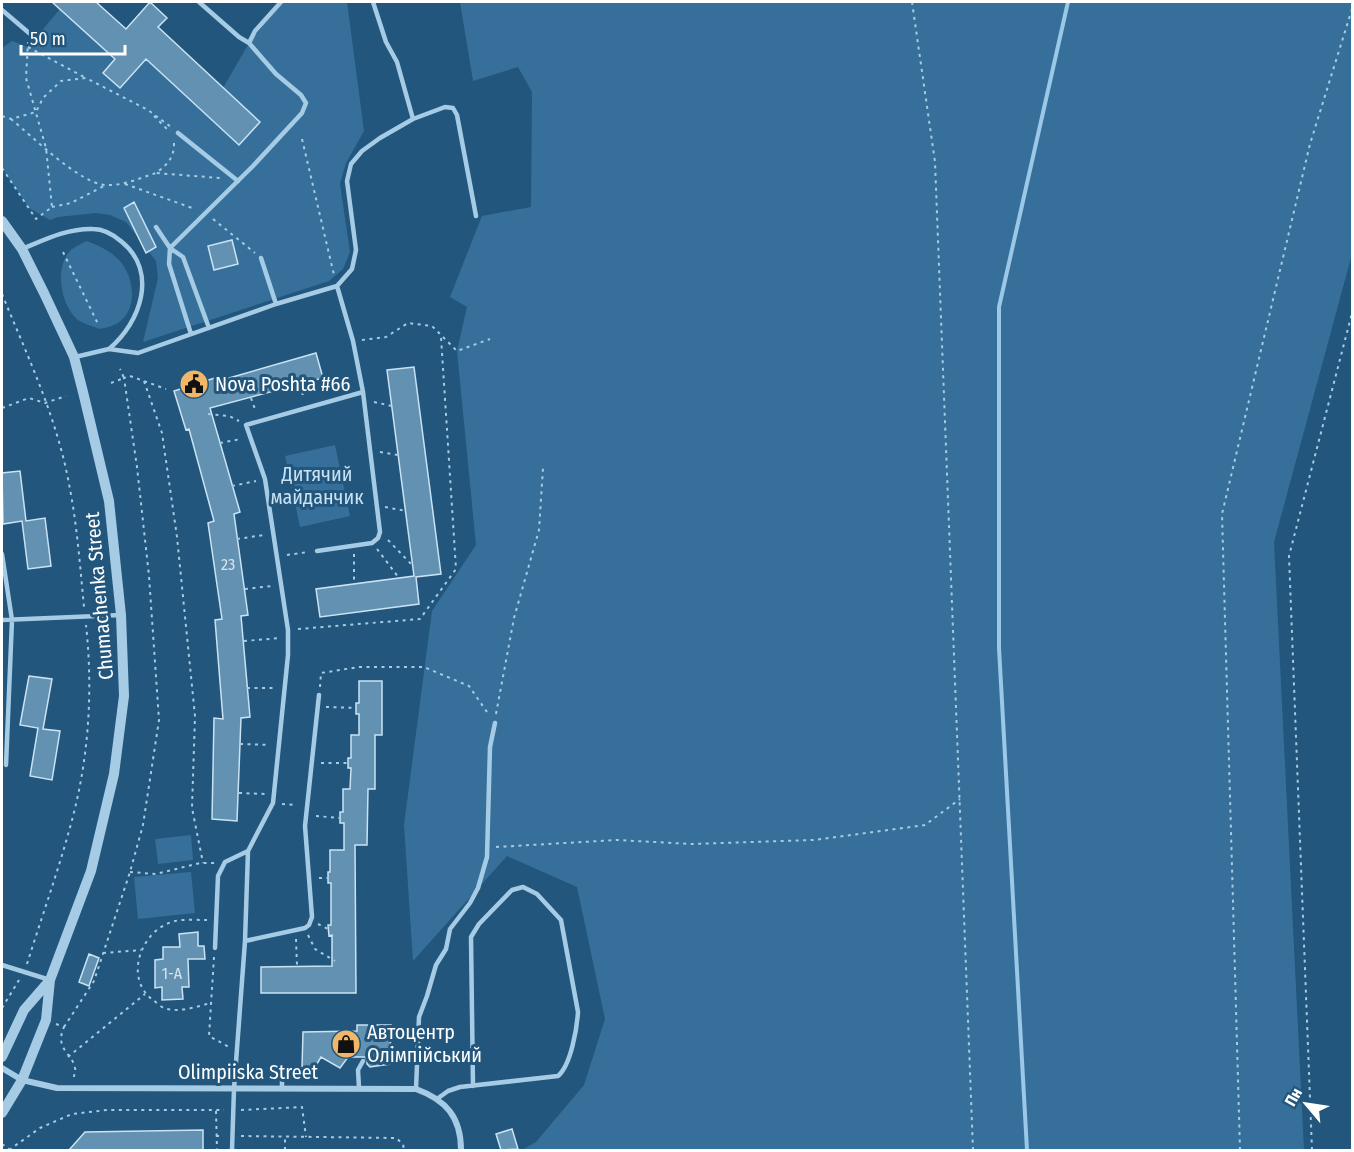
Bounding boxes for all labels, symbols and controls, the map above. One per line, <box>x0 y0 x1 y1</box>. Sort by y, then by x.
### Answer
scale bar <box>21 18 124 56</box>
text: 50 m <box>30 28 66 50</box>
public building icon: Nova Poshta #66 <box>178 368 210 400</box>
place label: Nova Poshta #66 <box>215 372 350 396</box>
park label: Дитячий майданчик <box>270 462 364 509</box>
street label: Chumachenka Street <box>80 511 118 681</box>
house number: 23 <box>221 555 235 574</box>
house number: 1-А <box>162 964 183 983</box>
place label: Автоцентр Олімпійський <box>367 1020 482 1067</box>
shop icon: Автоцентр Олімпійський <box>330 1028 362 1060</box>
street label: Olimpiiska Street <box>178 1060 319 1084</box>
north arrow <box>1276 1074 1336 1134</box>
text: Пн <box>1281 1084 1306 1110</box>

